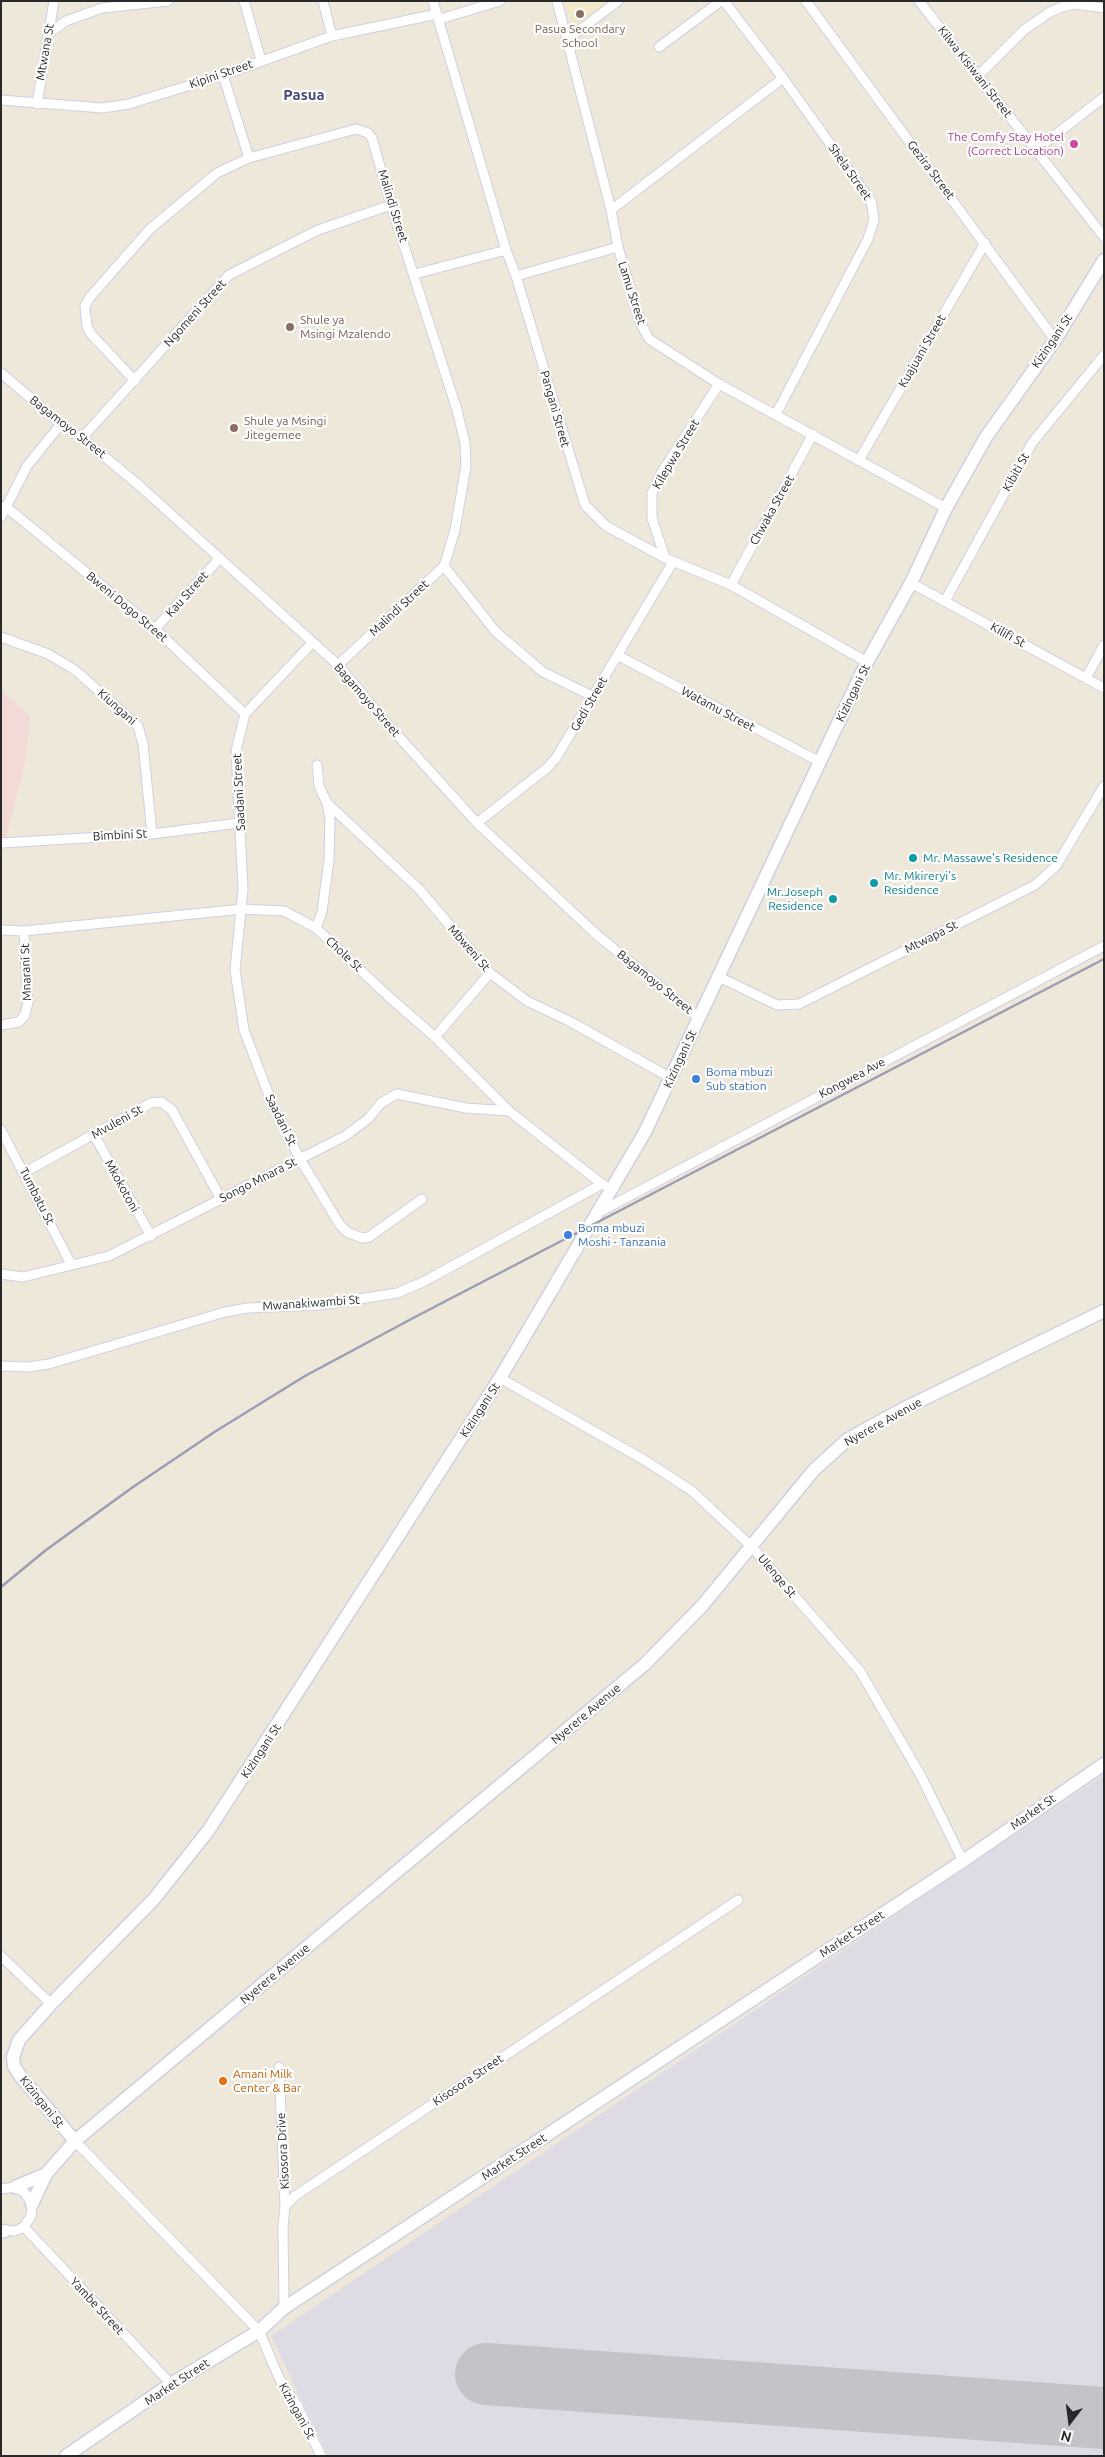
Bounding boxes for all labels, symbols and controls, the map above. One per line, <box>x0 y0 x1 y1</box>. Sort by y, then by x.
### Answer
marker: Pasua Secondary School <box>574 8 586 20</box>
street label: Mtwana St <box>33 22 57 82</box>
place label: Pasua Secondary School <box>535 22 625 50</box>
street label: Kilwa Kisiwani Street <box>935 23 1015 121</box>
street label: Kipini Street <box>187 56 255 92</box>
district label: Pasua <box>283 86 325 104</box>
place label: The Comfy Stay Hotel (Correct Location) <box>948 130 1064 158</box>
street label: Gezira Street <box>904 138 958 202</box>
marker: The Comfy Stay Hotel (Correct Location) <box>1068 138 1080 150</box>
street label: Shela Street <box>825 141 875 203</box>
street label: Malindi Street <box>375 168 411 244</box>
street label: Lamu Street <box>615 260 649 326</box>
street label: Ngomeni Street <box>161 276 229 350</box>
street label: Kizingani St <box>1029 311 1075 371</box>
street label: Kuajuani Street <box>895 312 949 390</box>
place label: Shule ya Msingi Mzalendo <box>300 313 391 341</box>
marker: Shule ya Msingi Mzalendo <box>284 321 296 333</box>
street label: Pangani Street <box>537 369 573 449</box>
street label: Bagamoyo Street <box>27 393 109 461</box>
place label: Shule ya Msingi Jitegemee <box>244 414 326 442</box>
street label: Kilepwa Street <box>649 416 703 492</box>
marker: Shule ya Msingi Jitegemee <box>228 422 240 434</box>
street label: Kibiti St <box>1000 450 1032 494</box>
street label: Chwaka Street <box>747 472 797 548</box>
street label: Kau Street <box>163 568 211 620</box>
street label: Bweni Dogo Street <box>83 569 171 645</box>
street label: Malindi Street <box>366 577 432 639</box>
street label: Kilifi St <box>988 620 1028 650</box>
street label: Bagamoyo Street <box>331 660 403 740</box>
street label: Kizingani St <box>833 662 873 724</box>
street label: Gedi Street <box>568 674 610 734</box>
street label: Watamu Street <box>679 684 757 734</box>
street label: Kiungani <box>95 686 139 728</box>
street label: Saadani Street <box>230 753 248 831</box>
street label: Bimbini St <box>92 826 148 844</box>
place label: Mr. Massawe's Residence <box>923 851 1058 865</box>
marker: Mr. Massawe's Residence <box>907 852 919 864</box>
place label: Mr. Mkireryi's Residence <box>884 869 956 897</box>
marker: Mr. Mkireryi's Residence <box>868 877 880 889</box>
place label: Mr.Joseph Residence <box>767 885 823 913</box>
marker: Mr.Joseph Residence <box>827 893 839 905</box>
street label: Mtwapa St <box>902 918 960 956</box>
street label: Mbweni St <box>445 922 493 974</box>
street label: Chole St <box>323 933 365 975</box>
street label: Mnarani St <box>18 943 34 1001</box>
street label: Bagamoyo Street <box>614 947 696 1017</box>
street label: Kizingani St <box>660 1028 700 1090</box>
street label: Kongwea Ave <box>816 1055 888 1101</box>
place label: Boma mbuzi Sub station <box>706 1065 773 1093</box>
marker: Boma mbuzi Sub station <box>690 1073 702 1085</box>
street label: Saadani St <box>262 1092 300 1148</box>
street label: Mvuleni St <box>89 1102 145 1142</box>
street label: Songo Mnara St <box>217 1154 299 1206</box>
street label: Mkokotoni <box>102 1157 142 1215</box>
street label: Tumbatu St <box>16 1165 58 1227</box>
place label: Boma mbuzi Moshi - Tanzania <box>578 1221 666 1249</box>
marker: Boma mbuzi Moshi - Tanzania <box>562 1229 574 1241</box>
street label: Mwanakiwambi St <box>262 1292 360 1314</box>
street label: Kizingani St <box>457 1380 503 1440</box>
street label: Nyerere Avenue <box>842 1395 924 1449</box>
street label: Ulenge St <box>755 1551 799 1601</box>
street label: Nyerere Avenue <box>548 1681 624 1747</box>
street label: Kizingani St <box>238 1721 284 1781</box>
street label: Market St <box>1008 1791 1058 1833</box>
street label: Market Street <box>817 1908 887 1960</box>
street label: Nyerere Avenue <box>237 1941 313 2007</box>
street label: Kisosora Street <box>430 2051 506 2109</box>
place label: Amani Milk Center & Bar <box>233 2067 301 2095</box>
street label: Kizingani St <box>17 2073 67 2131</box>
marker: Amani Milk Center & Bar <box>217 2075 229 2087</box>
street label: Kisosora Drive <box>274 2112 292 2190</box>
street label: Market Street <box>479 2131 549 2183</box>
street label: Yambe Street <box>67 2274 127 2338</box>
street label: Market Street <box>142 2356 212 2408</box>
street label: Kizingani St <box>276 2380 318 2442</box>
north arrow <box>1045 2397 1095 2447</box>
text: N <box>1059 2427 1073 2446</box>

